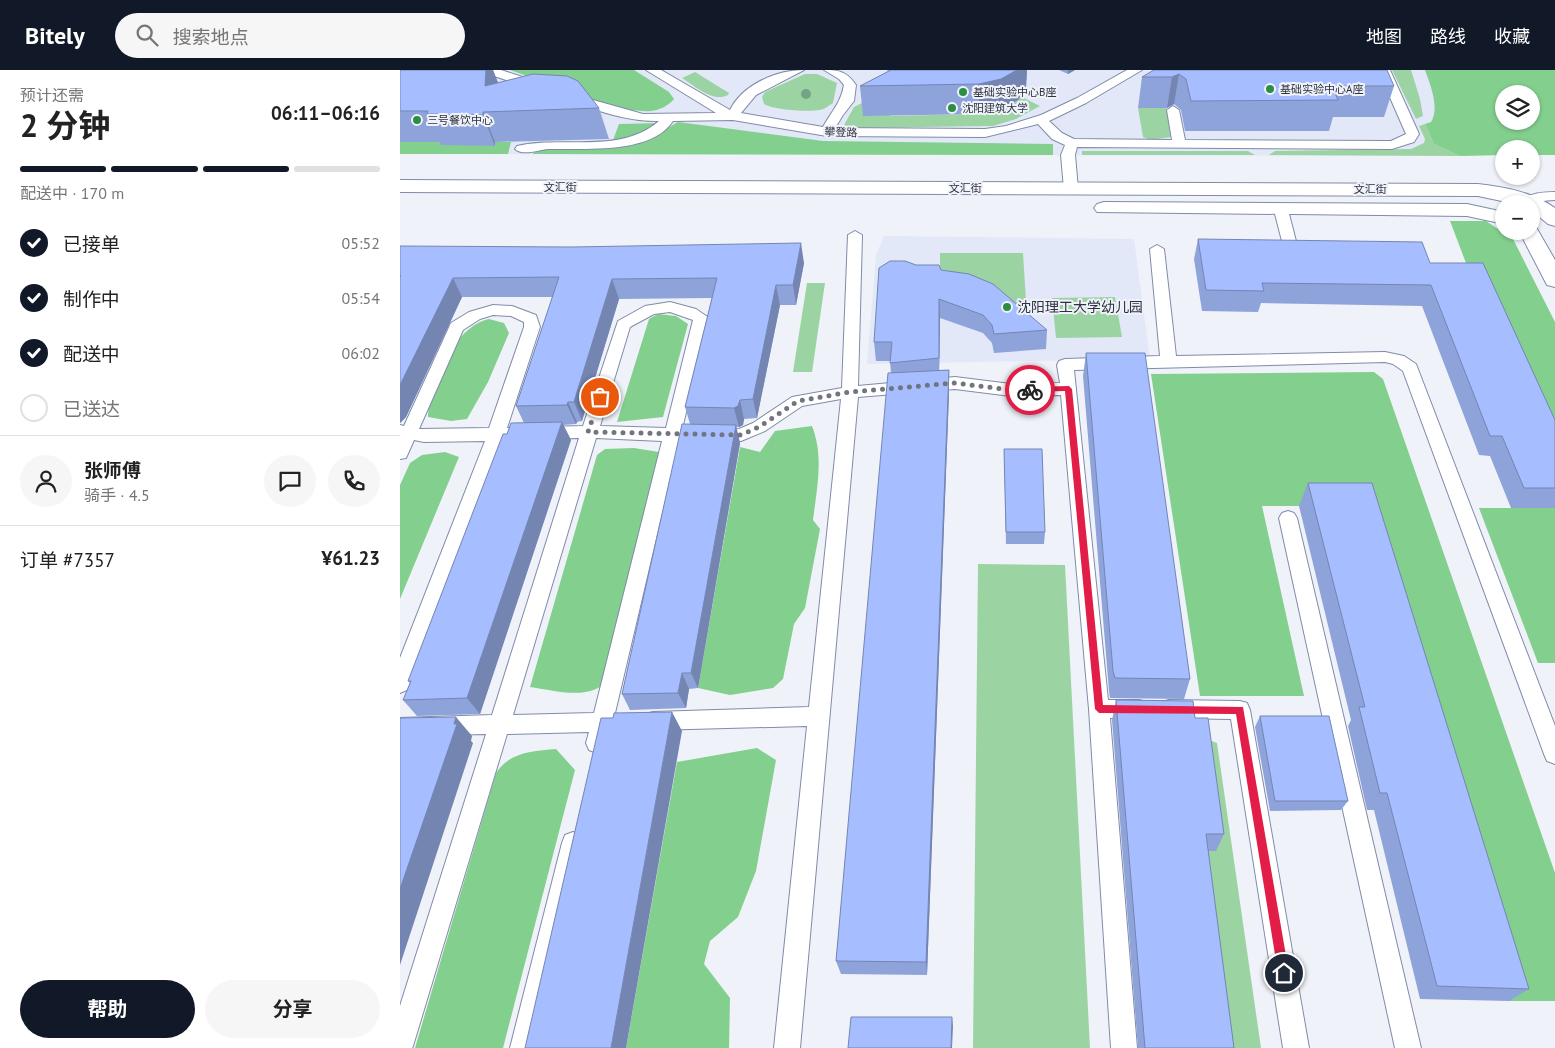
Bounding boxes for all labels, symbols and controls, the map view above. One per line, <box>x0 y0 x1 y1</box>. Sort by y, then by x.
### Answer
search box <box>115 13 465 58</box>
text: Bitely <box>25 20 85 51</box>
icon: search <box>133 21 161 49</box>
text: 搜索地点 <box>173 25 249 49</box>
text: 地图 <box>1366 25 1402 48</box>
text: 路线 <box>1430 25 1466 48</box>
text: 收藏 <box>1494 25 1530 48</box>
place label: 基础实验中心A座 <box>1280 82 1363 96</box>
marker: 基础实验中心A座 <box>1264 83 1276 95</box>
text: 预计还需 <box>20 85 84 105</box>
place label: 基础实验中心B座 <box>973 85 1056 99</box>
map controls <box>1495 85 1540 240</box>
button: layers <box>1495 85 1540 130</box>
marker: 基础实验中心B座 <box>957 86 969 98</box>
text: 06:11–06:16 <box>271 101 380 125</box>
place label: 沈阳建筑大学 <box>962 101 1028 115</box>
marker: 沈阳建筑大学 <box>946 102 958 114</box>
text: 2 分钟 <box>20 104 110 146</box>
place label: 三号餐饮中心 <box>427 113 493 127</box>
marker: 三号餐饮中心 <box>411 114 423 126</box>
street label: 攀登路 <box>824 124 858 140</box>
button: + <box>1495 140 1540 185</box>
street label: 文汇街 <box>544 180 577 194</box>
street label: 文汇街 <box>949 181 982 195</box>
street label: 文汇街 <box>1354 182 1387 196</box>
text: 配送中 · 170 m <box>20 183 124 203</box>
button: − <box>1495 195 1540 240</box>
icon: check <box>20 229 48 257</box>
text: 已接单 <box>63 232 120 256</box>
text: 05:52 <box>342 233 380 253</box>
icon: check <box>20 284 48 312</box>
text: 制作中 <box>63 287 120 311</box>
text: 05:54 <box>342 288 380 308</box>
place label: 沈阳理工大学幼儿园 <box>1017 298 1143 316</box>
marker: 沈阳理工大学幼儿园 <box>1001 301 1013 313</box>
icon: check <box>20 339 48 367</box>
text: 配送中 <box>63 342 120 366</box>
text: 06:02 <box>342 343 380 363</box>
courier <box>1005 365 1055 415</box>
pin <box>579 376 621 418</box>
icon: bike <box>1016 376 1044 404</box>
icon: bag <box>586 383 614 411</box>
text: 已送达 <box>63 397 120 421</box>
button: person <box>20 455 72 507</box>
button: chat <box>264 455 316 507</box>
button: phone <box>328 455 380 507</box>
text: 张师傅 <box>84 458 141 482</box>
text: 骑手 · 4.5 <box>84 485 150 505</box>
text: ¥61.23 <box>321 546 380 570</box>
text: 订单 #7357 <box>20 548 115 572</box>
pin <box>1263 952 1305 994</box>
icon: home <box>1270 959 1298 987</box>
button: 帮助 <box>20 980 195 1038</box>
button: 分享 <box>205 980 380 1038</box>

